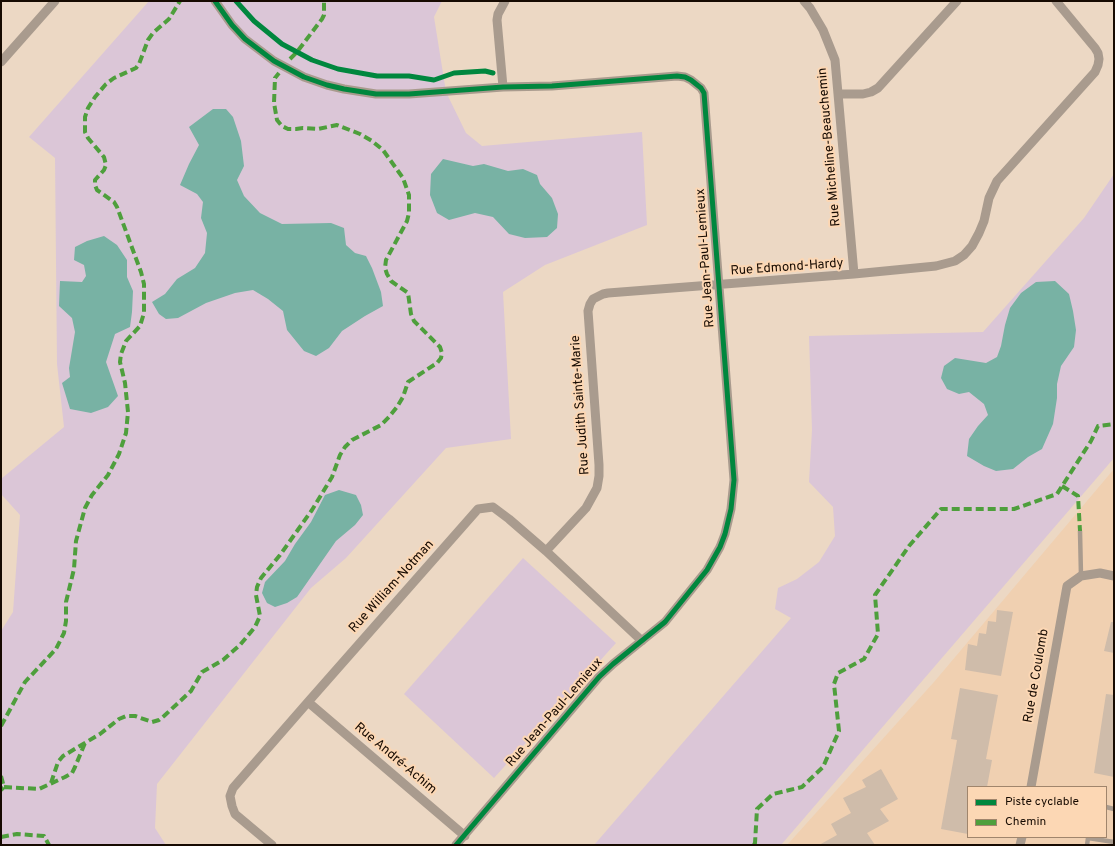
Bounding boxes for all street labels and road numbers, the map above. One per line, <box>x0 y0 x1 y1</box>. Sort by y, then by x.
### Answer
street label: Rue Micheline-Beauchemin <box>815 67 845 227</box>
street label: Rue Jean-Paul-Lemieux <box>693 188 719 328</box>
street label: Rue Edmond-Hardy <box>730 256 844 280</box>
street label: Rue Judith Sainte-Marie <box>568 335 594 475</box>
street label: Rue William-Notman <box>346 537 438 637</box>
street label: Rue de Coulomb <box>1021 628 1053 724</box>
street label: Rue Jean-Paul-Lemieux <box>503 655 607 771</box>
street label: Rue André-Achim <box>351 720 439 798</box>

